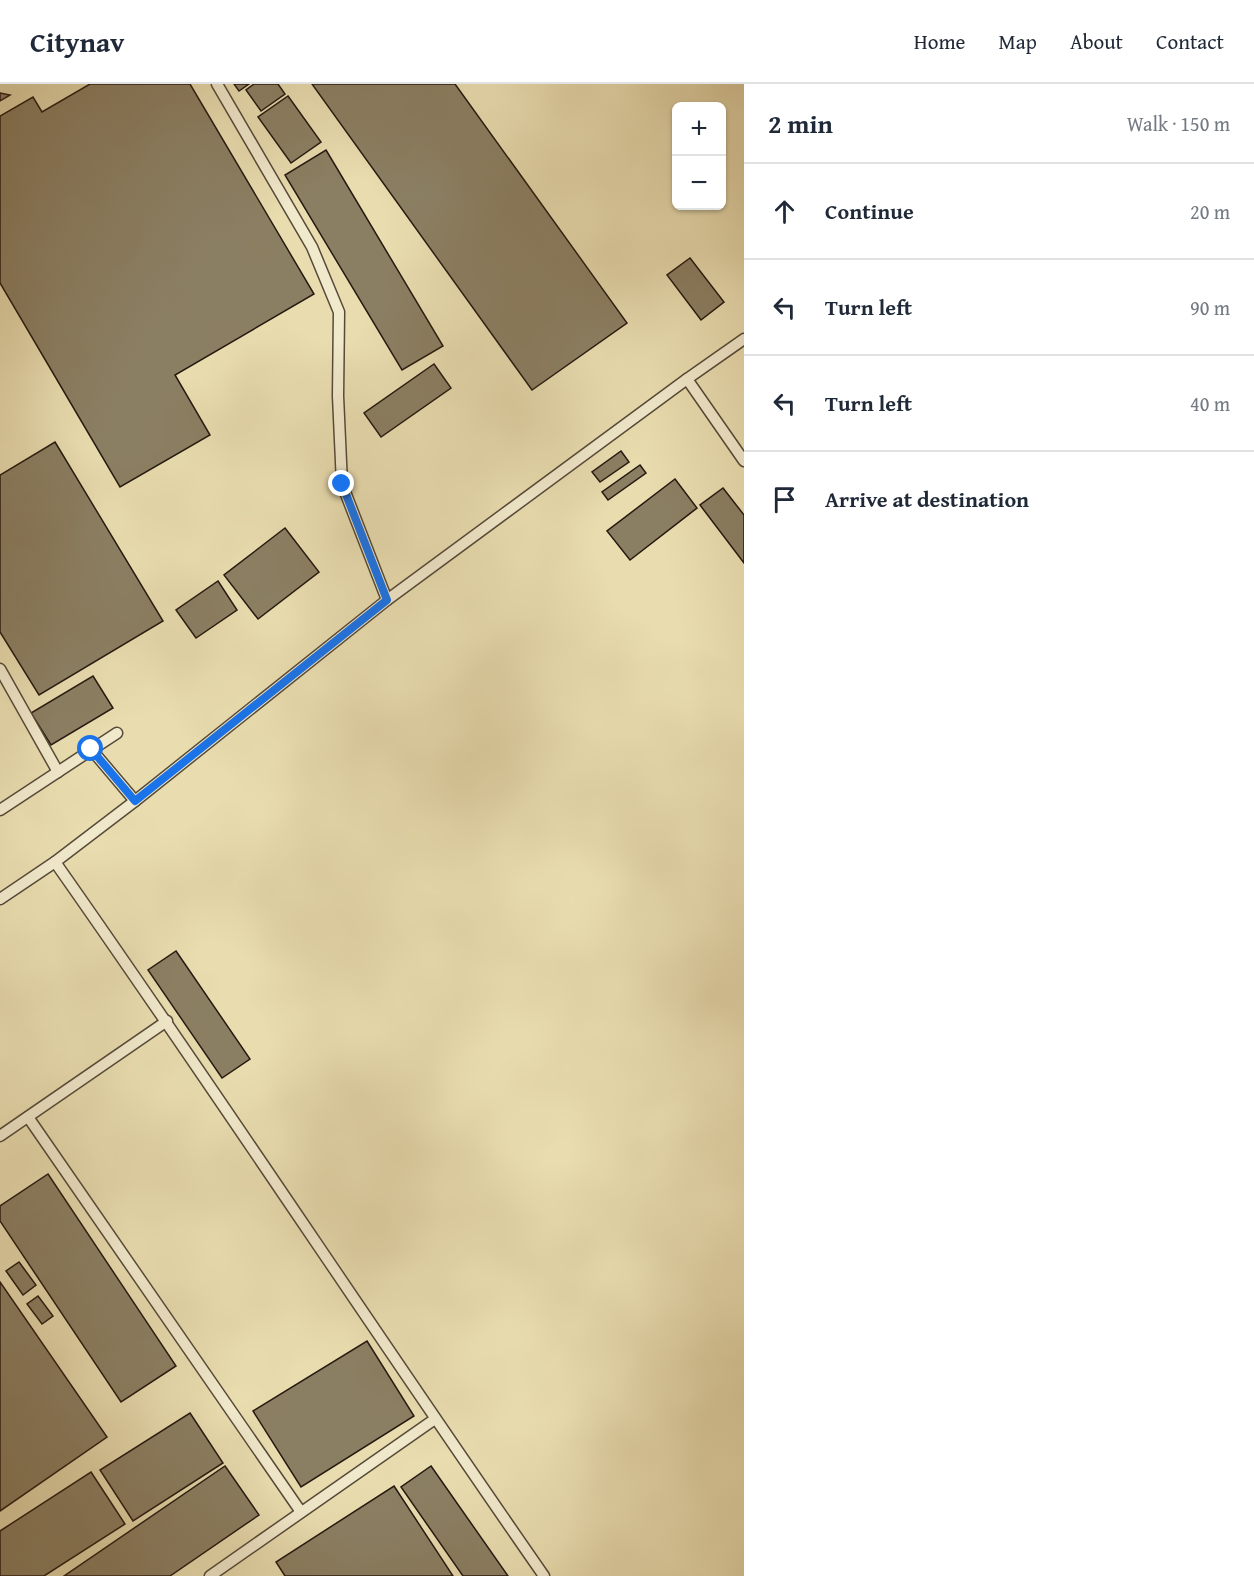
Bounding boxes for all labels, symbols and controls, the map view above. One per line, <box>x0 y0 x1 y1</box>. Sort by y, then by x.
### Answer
text: Citynav <box>30 21 124 62</box>
text: Home <box>914 26 965 57</box>
text: Map <box>998 26 1037 57</box>
text: About <box>1070 26 1123 57</box>
text: Contact <box>1156 26 1224 57</box>
map controls <box>672 102 726 210</box>
button: + <box>672 102 726 156</box>
text: 2 min <box>768 104 833 143</box>
text: Walk · 150 m <box>1127 109 1230 138</box>
button: − <box>672 156 726 210</box>
icon: ahead <box>768 195 801 228</box>
text: Continue <box>825 195 914 227</box>
text: 20 m <box>1190 197 1230 226</box>
icon: left <box>768 291 801 324</box>
text: Turn left <box>825 291 912 323</box>
text: 90 m <box>1190 293 1230 322</box>
icon: left <box>768 387 801 420</box>
text: Turn left <box>825 387 912 419</box>
text: 40 m <box>1190 389 1230 418</box>
route end <box>328 470 354 496</box>
icon: arrive <box>768 483 801 516</box>
text: Arrive at destination <box>825 483 1029 515</box>
route start <box>77 735 103 761</box>

